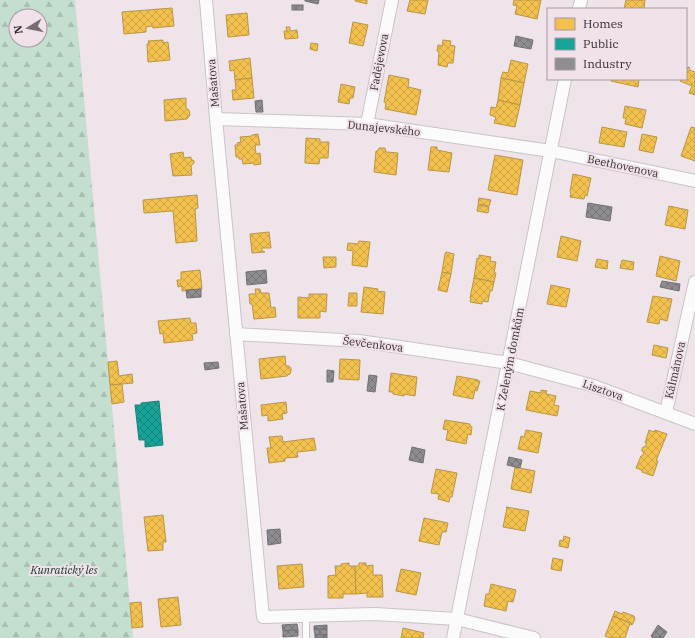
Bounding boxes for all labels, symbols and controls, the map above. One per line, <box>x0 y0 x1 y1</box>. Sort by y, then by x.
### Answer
north arrow <box>8 8 48 48</box>
legend <box>547 8 687 80</box>
text: Homes <box>583 16 623 31</box>
text: N <box>10 24 26 35</box>
street label: Fadějevova <box>367 32 391 92</box>
text: Public <box>583 36 619 51</box>
text: Industry <box>583 56 632 71</box>
street label: Mašatova <box>204 58 222 108</box>
street label: Dunajevského <box>347 117 421 139</box>
street label: Beethovenova <box>586 152 660 180</box>
street label: K Zeleným domkům <box>493 306 527 412</box>
street label: Ševčenkova <box>342 333 404 355</box>
street label: Kálmánova <box>662 340 688 400</box>
street label: Lisztova <box>581 376 625 404</box>
street label: Mašatova <box>233 381 251 431</box>
park label: Kunratický les <box>29 563 98 577</box>

